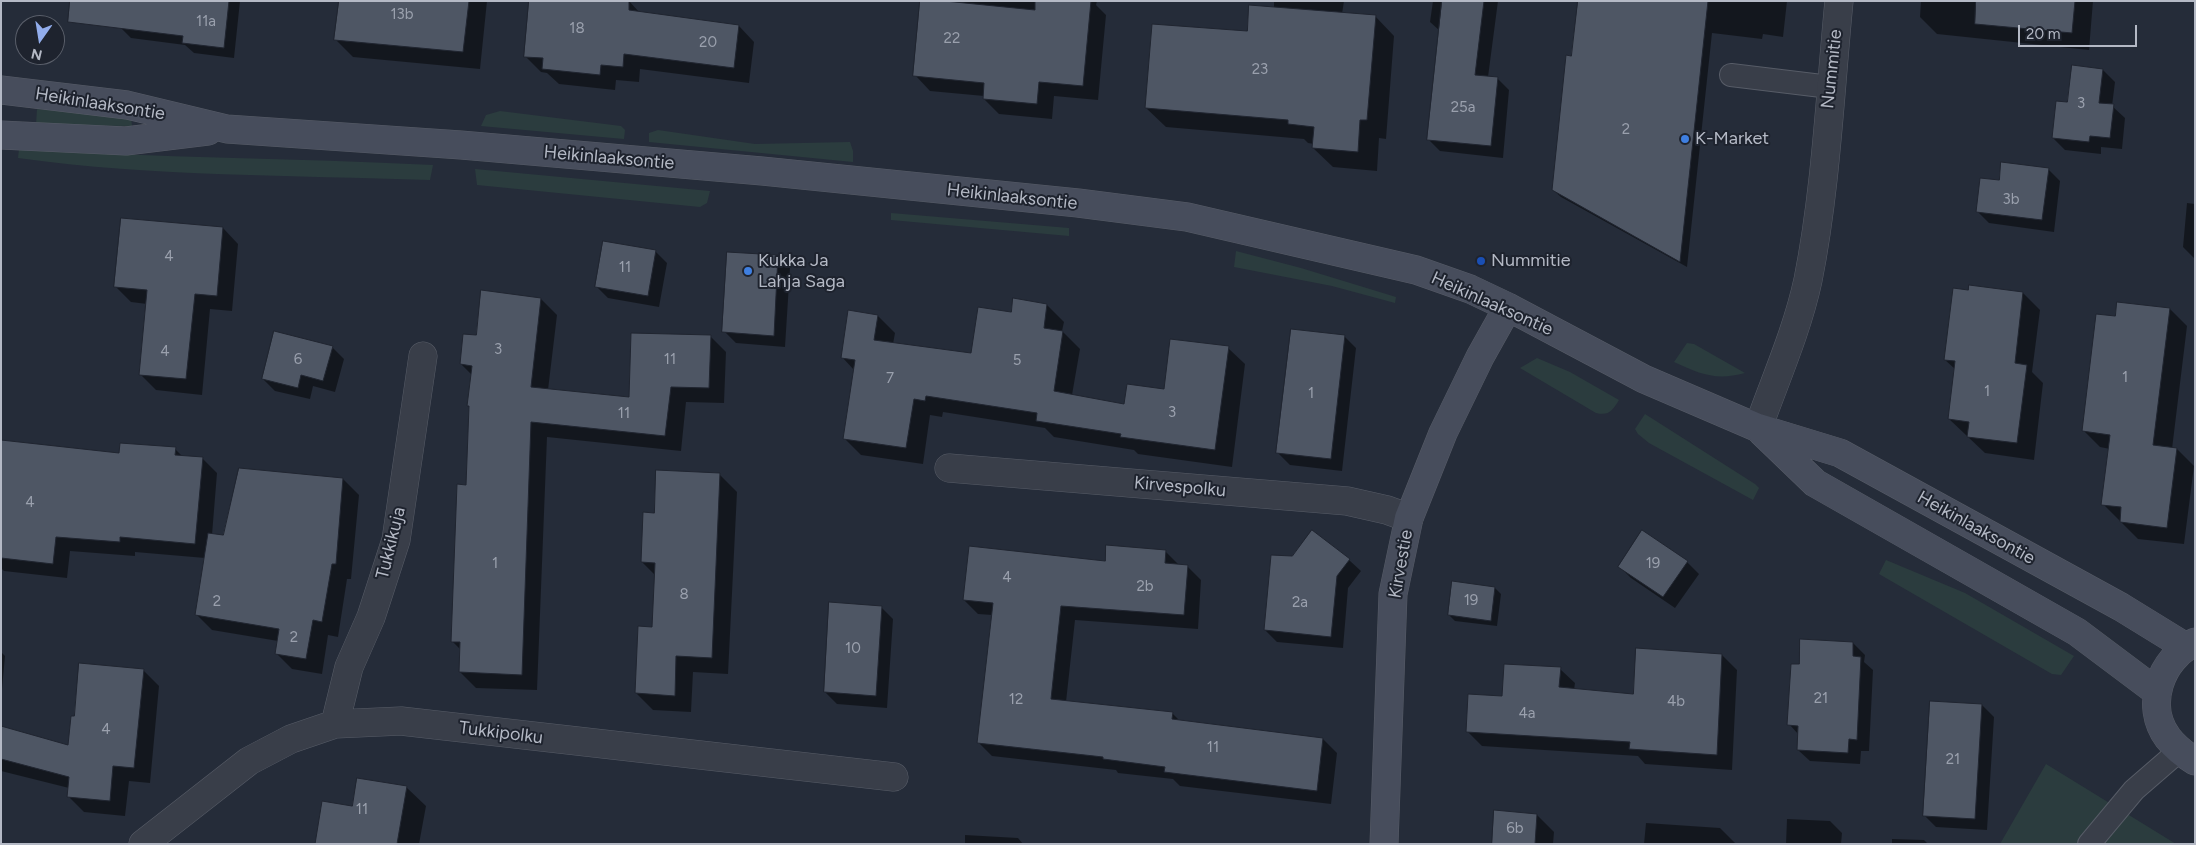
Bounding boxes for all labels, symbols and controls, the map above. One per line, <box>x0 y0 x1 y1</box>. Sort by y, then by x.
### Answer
house number: 13b <box>390 6 414 24</box>
house number: 11a <box>196 13 216 31</box>
north arrow <box>15 15 65 65</box>
scale bar <box>2021 15 2140 47</box>
house number: 18 <box>569 20 585 38</box>
text: 20 m <box>2026 25 2060 43</box>
street label: Nummitie <box>1817 28 1847 110</box>
house number: 22 <box>944 30 960 48</box>
house number: 20 <box>699 34 717 52</box>
text: N <box>30 45 44 64</box>
house number: 23 <box>1252 61 1268 79</box>
street label: Heikinlaaksontie <box>34 83 166 125</box>
house number: 3 <box>2077 95 2085 113</box>
house number: 25a <box>1451 99 1475 117</box>
house number: 2 <box>1622 121 1630 139</box>
place label: K-Market <box>1695 128 1769 150</box>
marker: K-Market <box>1679 133 1691 145</box>
street label: Heikinlaaksontie <box>543 142 675 174</box>
street label: Heikinlaaksontie <box>946 179 1078 215</box>
house number: 3b <box>2003 191 2019 209</box>
house number: 4 <box>164 248 174 266</box>
place label: Kukka Ja Lahja Saga <box>758 250 845 292</box>
place label: Nummitie <box>1491 250 1571 272</box>
marker: Nummitie <box>1475 255 1487 267</box>
house number: 11 <box>619 259 631 277</box>
marker: Kukka Ja Lahja Saga <box>742 265 754 277</box>
street label: Heikinlaaksontie <box>1428 267 1556 341</box>
house number: 3 <box>494 341 502 359</box>
house number: 4 <box>160 343 170 361</box>
house number: 6 <box>294 351 302 369</box>
house number: 11 <box>664 351 676 369</box>
house number: 5 <box>1013 352 1021 370</box>
house number: 1 <box>2122 369 2128 387</box>
house number: 7 <box>886 370 894 388</box>
house number: 1 <box>1984 383 1990 401</box>
house number: 1 <box>1308 385 1314 403</box>
house number: 3 <box>1168 404 1176 422</box>
house number: 11 <box>618 405 630 423</box>
street label: Kirvespolku <box>1133 472 1227 502</box>
street label: Heikinlaaksontie <box>1913 487 2039 569</box>
house number: 4 <box>25 494 35 512</box>
street label: Tukkikuja <box>372 505 410 581</box>
street label: Kirvestie <box>1384 528 1418 600</box>
house number: 1 <box>492 555 498 573</box>
house number: 19 <box>1646 555 1660 573</box>
house number: 4 <box>1002 569 1012 587</box>
house number: 2b <box>1136 578 1154 596</box>
house number: 8 <box>679 586 689 604</box>
house number: 19 <box>1464 592 1478 610</box>
house number: 2 <box>213 593 221 611</box>
house number: 2a <box>1292 594 1308 612</box>
house number: 2 <box>290 629 298 647</box>
house number: 10 <box>845 640 861 658</box>
house number: 21 <box>1814 690 1828 708</box>
house number: 12 <box>1009 691 1023 709</box>
house number: 4b <box>1667 693 1685 711</box>
house number: 4a <box>1519 705 1535 723</box>
street label: Tukkipolku <box>458 717 544 749</box>
house number: 4 <box>101 721 111 739</box>
house number: 11 <box>1207 739 1219 757</box>
house number: 21 <box>1946 751 1960 769</box>
house number: 11 <box>356 801 368 819</box>
house number: 6b <box>1506 820 1524 838</box>

